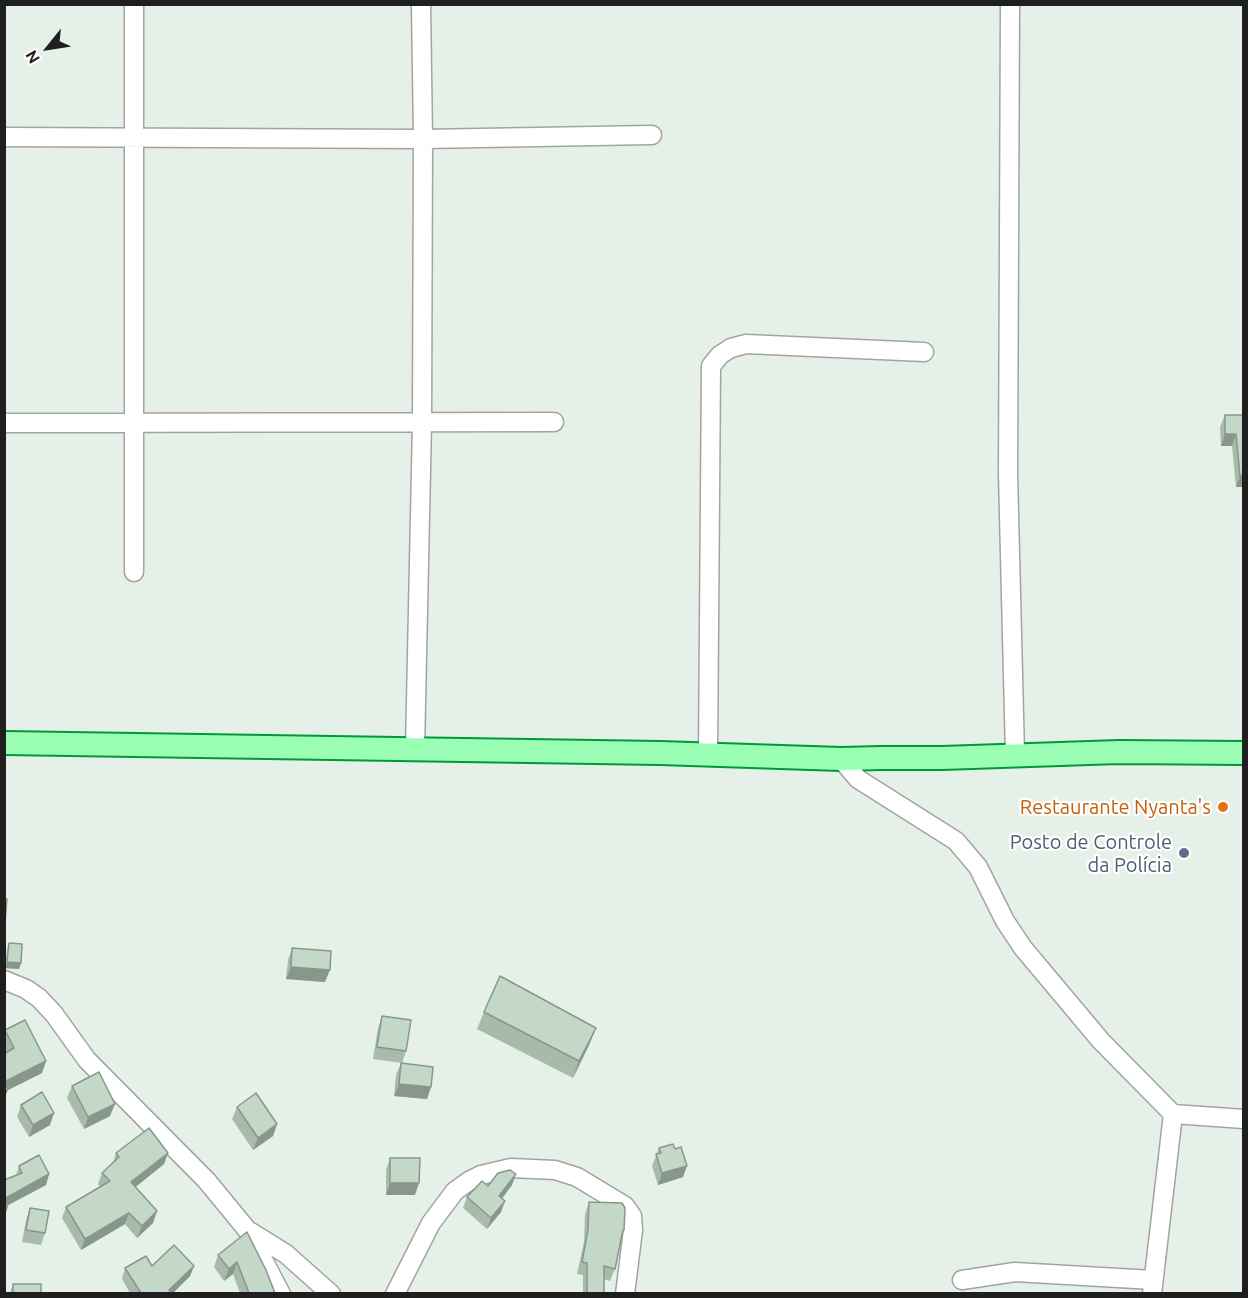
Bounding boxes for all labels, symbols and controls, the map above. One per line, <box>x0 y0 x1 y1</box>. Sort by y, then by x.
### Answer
north arrow <box>18 18 78 78</box>
text: N <box>22 47 43 67</box>
place label: Restaurante Nyanta's <box>1020 795 1211 819</box>
marker: Restaurante Nyanta's <box>1216 800 1230 814</box>
place label: Posto de Controle da Polícia <box>1010 830 1172 877</box>
marker: Posto de Controle da Polícia <box>1177 846 1191 860</box>

